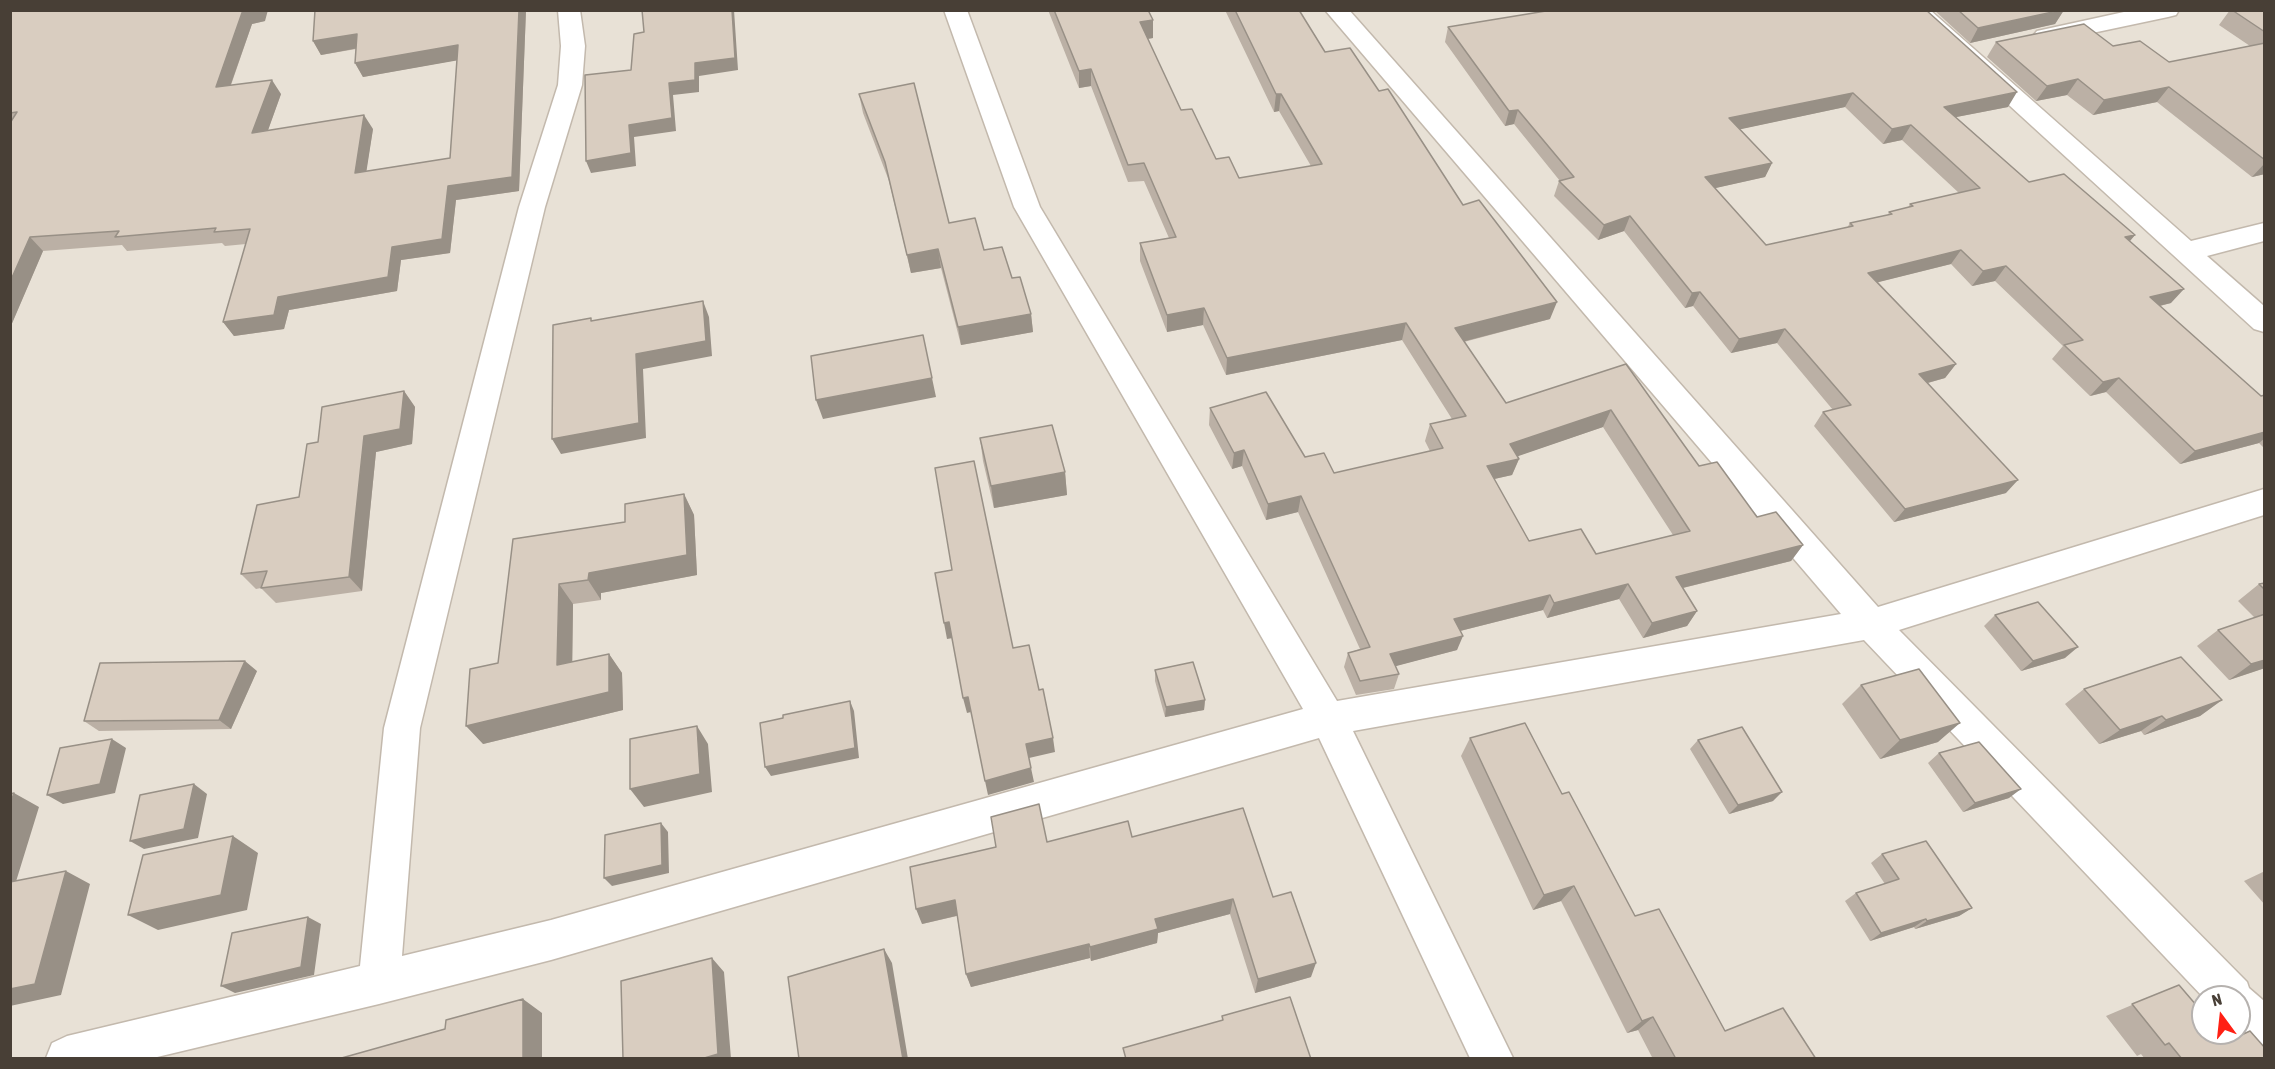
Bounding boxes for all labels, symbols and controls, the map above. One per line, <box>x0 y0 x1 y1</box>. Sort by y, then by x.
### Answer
north arrow <box>2191 985 2251 1045</box>
text: N <box>2210 990 2224 1009</box>

